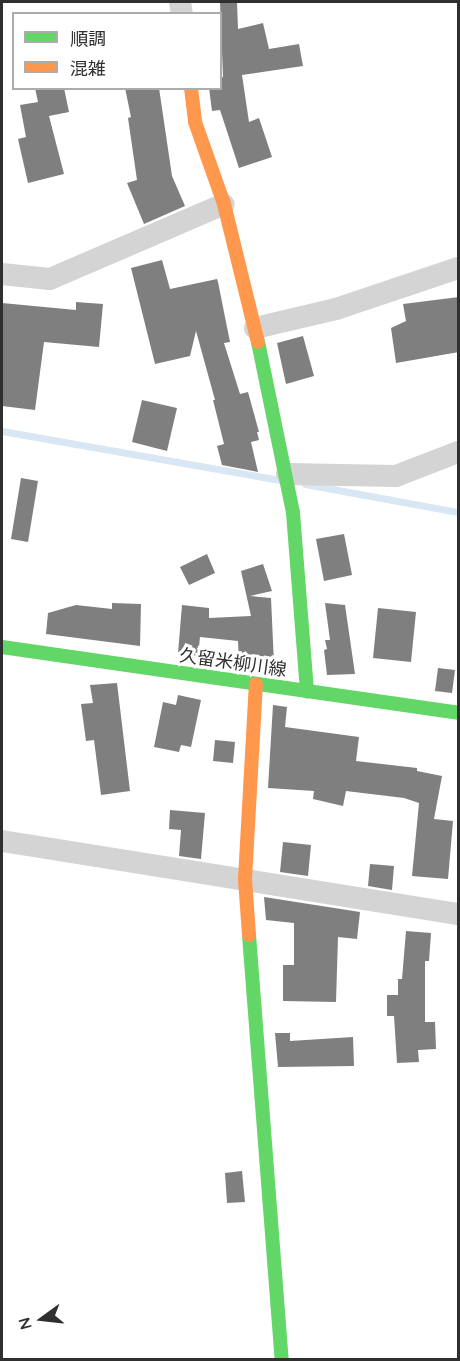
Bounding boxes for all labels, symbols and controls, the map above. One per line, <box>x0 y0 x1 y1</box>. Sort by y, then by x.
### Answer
legend <box>12 12 222 90</box>
text: 順調 <box>70 27 106 50</box>
text: 混雑 <box>70 57 106 80</box>
street label: 久留米柳川線 <box>178 645 288 681</box>
north arrow <box>12 1289 72 1349</box>
text: N <box>13 1315 36 1332</box>

